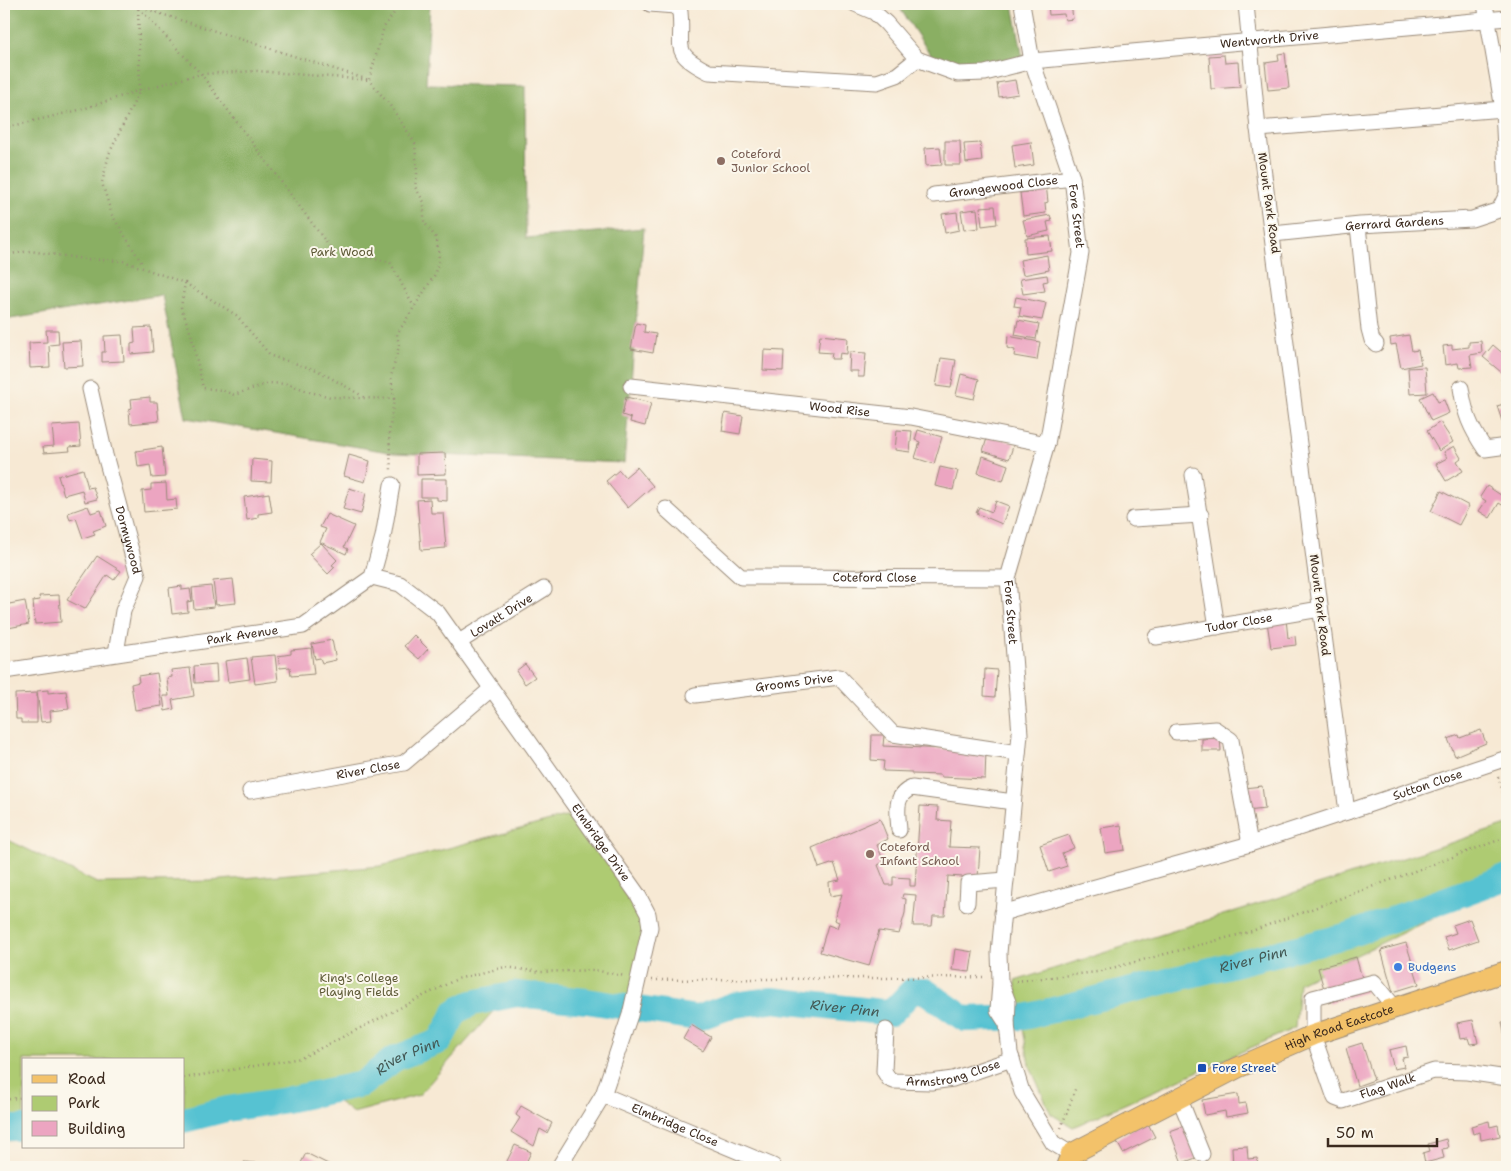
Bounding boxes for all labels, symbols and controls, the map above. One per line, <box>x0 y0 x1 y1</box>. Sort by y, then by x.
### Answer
street label: Wentworth Drive <box>1219 27 1320 52</box>
place label: Coteford Junior School <box>731 146 810 176</box>
street label: Mount Park Road <box>1254 151 1284 255</box>
marker: Coteford Junior School <box>715 155 727 167</box>
street label: Grangewood Close <box>948 172 1059 201</box>
street label: Fore Street <box>1065 183 1088 249</box>
street label: Gerrard Gardens <box>1344 213 1444 234</box>
park label: Park Wood <box>310 244 374 260</box>
street label: Wood Rise <box>808 398 871 420</box>
street label: Dormywood <box>111 504 145 576</box>
street label: Mount Park Road <box>1306 553 1334 657</box>
street label: Coteford Close <box>833 569 917 586</box>
street label: Fore Street <box>1000 579 1021 645</box>
street label: Lovatt Drive <box>467 590 536 641</box>
street label: Tudor Close <box>1204 609 1274 636</box>
street label: Park Avenue <box>205 622 279 648</box>
street label: Grooms Drive <box>754 670 834 695</box>
street label: River Close <box>335 756 401 783</box>
street label: Sutton Close <box>1391 766 1465 804</box>
street label: Elmbridge Drive <box>568 800 634 885</box>
place label: Coteford Infant School <box>880 839 960 869</box>
marker: Coteford Infant School <box>864 848 876 860</box>
water label: River Pinn <box>1217 942 1289 977</box>
place label: Budgens <box>1408 959 1457 975</box>
marker: Budgens <box>1392 961 1404 973</box>
park label: King's College Playing Fields <box>319 970 399 1000</box>
water label: River Pinn <box>809 995 880 1021</box>
street label: High Road Eastcote <box>1282 1001 1396 1054</box>
water label: River Pinn <box>372 1033 442 1079</box>
street label: Armstrong Close <box>906 1056 1002 1090</box>
legend <box>22 1058 185 1148</box>
place label: Fore Street <box>1212 1060 1277 1076</box>
marker: Fore Street <box>1196 1062 1208 1074</box>
text: Road <box>68 1069 106 1089</box>
street label: Flag Walk <box>1358 1070 1418 1103</box>
text: Park <box>68 1093 100 1113</box>
street label: Elmbridge Close <box>629 1100 721 1150</box>
scale bar <box>1328 1116 1437 1148</box>
text: Building <box>68 1119 125 1139</box>
text: 50 m <box>1336 1123 1374 1143</box>

